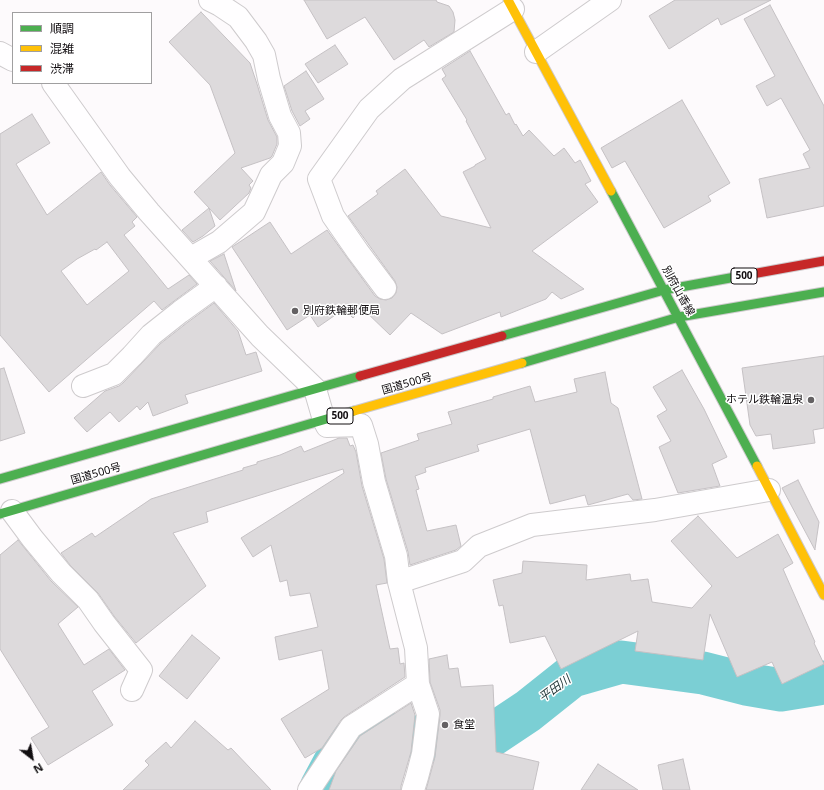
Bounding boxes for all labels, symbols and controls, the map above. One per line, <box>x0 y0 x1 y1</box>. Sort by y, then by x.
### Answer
legend <box>12 12 152 84</box>
text: 順調 <box>50 20 74 37</box>
text: 混雑 <box>50 40 74 57</box>
text: 渋滞 <box>50 60 74 77</box>
street label: 別府山香線 <box>659 264 697 318</box>
road number: 500 <box>731 268 757 284</box>
place label: 別府鉄輪郵便局 <box>303 304 380 318</box>
marker: 別府鉄輪郵便局 <box>290 306 300 316</box>
street label: 国道500号 <box>380 371 434 397</box>
place label: ホテル鉄輪温泉 <box>726 393 803 407</box>
marker: ホテル鉄輪温泉 <box>806 395 816 405</box>
road number: 500 <box>327 408 353 424</box>
street label: 国道500号 <box>69 461 123 487</box>
water label: 平田川 <box>536 673 574 705</box>
place label: 食堂 <box>453 718 475 732</box>
marker: 食堂 <box>440 720 450 730</box>
north arrow <box>12 738 52 778</box>
text: N <box>31 760 46 777</box>

